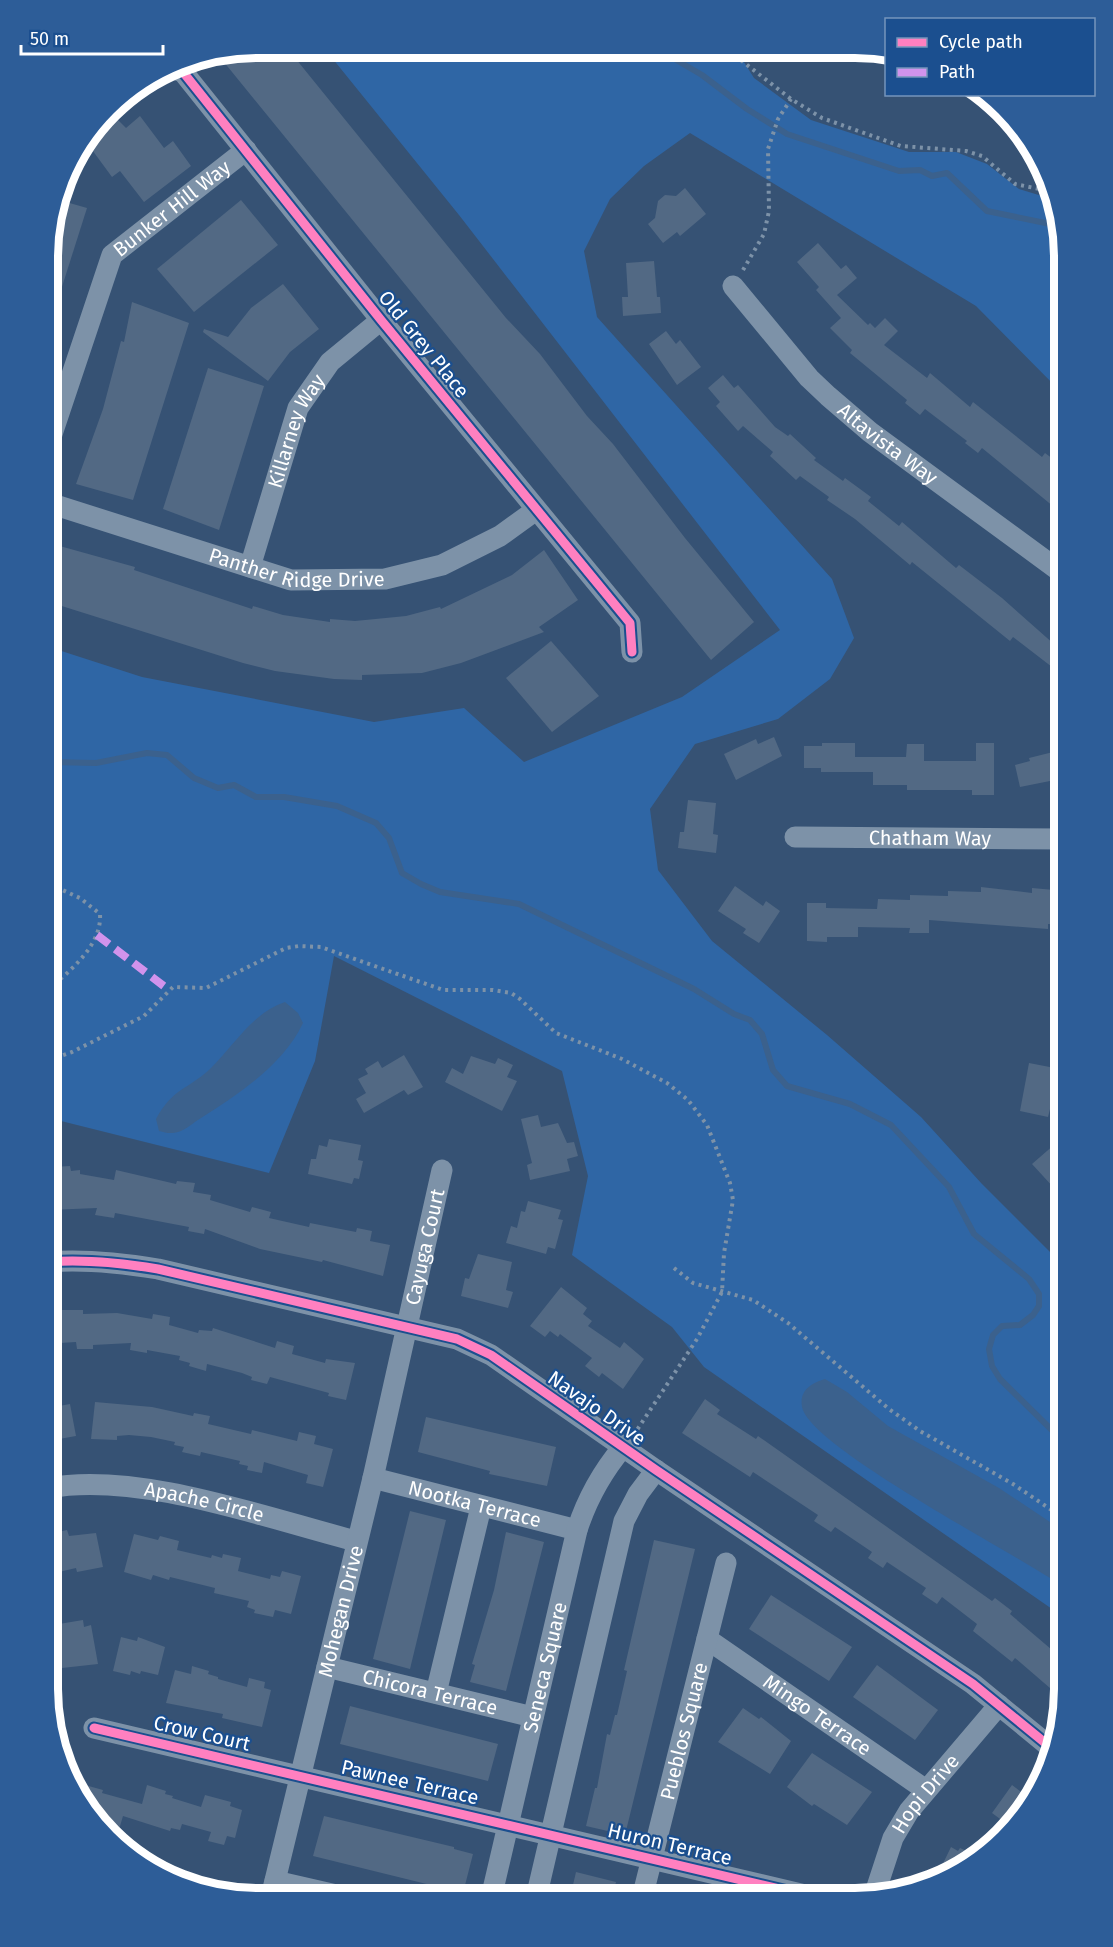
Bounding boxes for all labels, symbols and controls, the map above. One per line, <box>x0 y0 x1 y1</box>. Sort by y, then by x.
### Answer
scale bar <box>21 18 164 56</box>
legend <box>885 18 1095 96</box>
text: 50 m <box>30 28 69 50</box>
text: Cycle path <box>939 31 1023 53</box>
text: Path <box>939 61 975 83</box>
street label: Bunker Hill Way <box>108 155 235 262</box>
street label: Old Grey Place <box>374 286 474 402</box>
street label: Killarney Way <box>263 369 330 491</box>
street label: Altavista Way <box>833 398 942 490</box>
street label: Panther Ridge Drive <box>206 543 385 592</box>
street label: Chatham Way <box>869 826 991 850</box>
street label: Cayuga Court <box>400 1186 450 1307</box>
street label: Navajo Drive <box>543 1365 651 1451</box>
street label: Nootka Terrace <box>406 1475 544 1532</box>
street label: Apache Circle <box>143 1477 267 1527</box>
street label: Mohegan Drive <box>313 1543 368 1680</box>
street label: Seneca Square <box>518 1600 572 1735</box>
street label: Pueblos Square <box>655 1660 713 1803</box>
street label: Chicora Terrace <box>360 1664 500 1720</box>
street label: Mingo Terrace <box>759 1669 876 1761</box>
street label: Crow Court <box>151 1710 253 1756</box>
street label: Hopi Drive <box>886 1749 964 1838</box>
street label: Pawnee Terrace <box>339 1755 481 1809</box>
street label: Huron Terrace <box>605 1818 735 1870</box>

